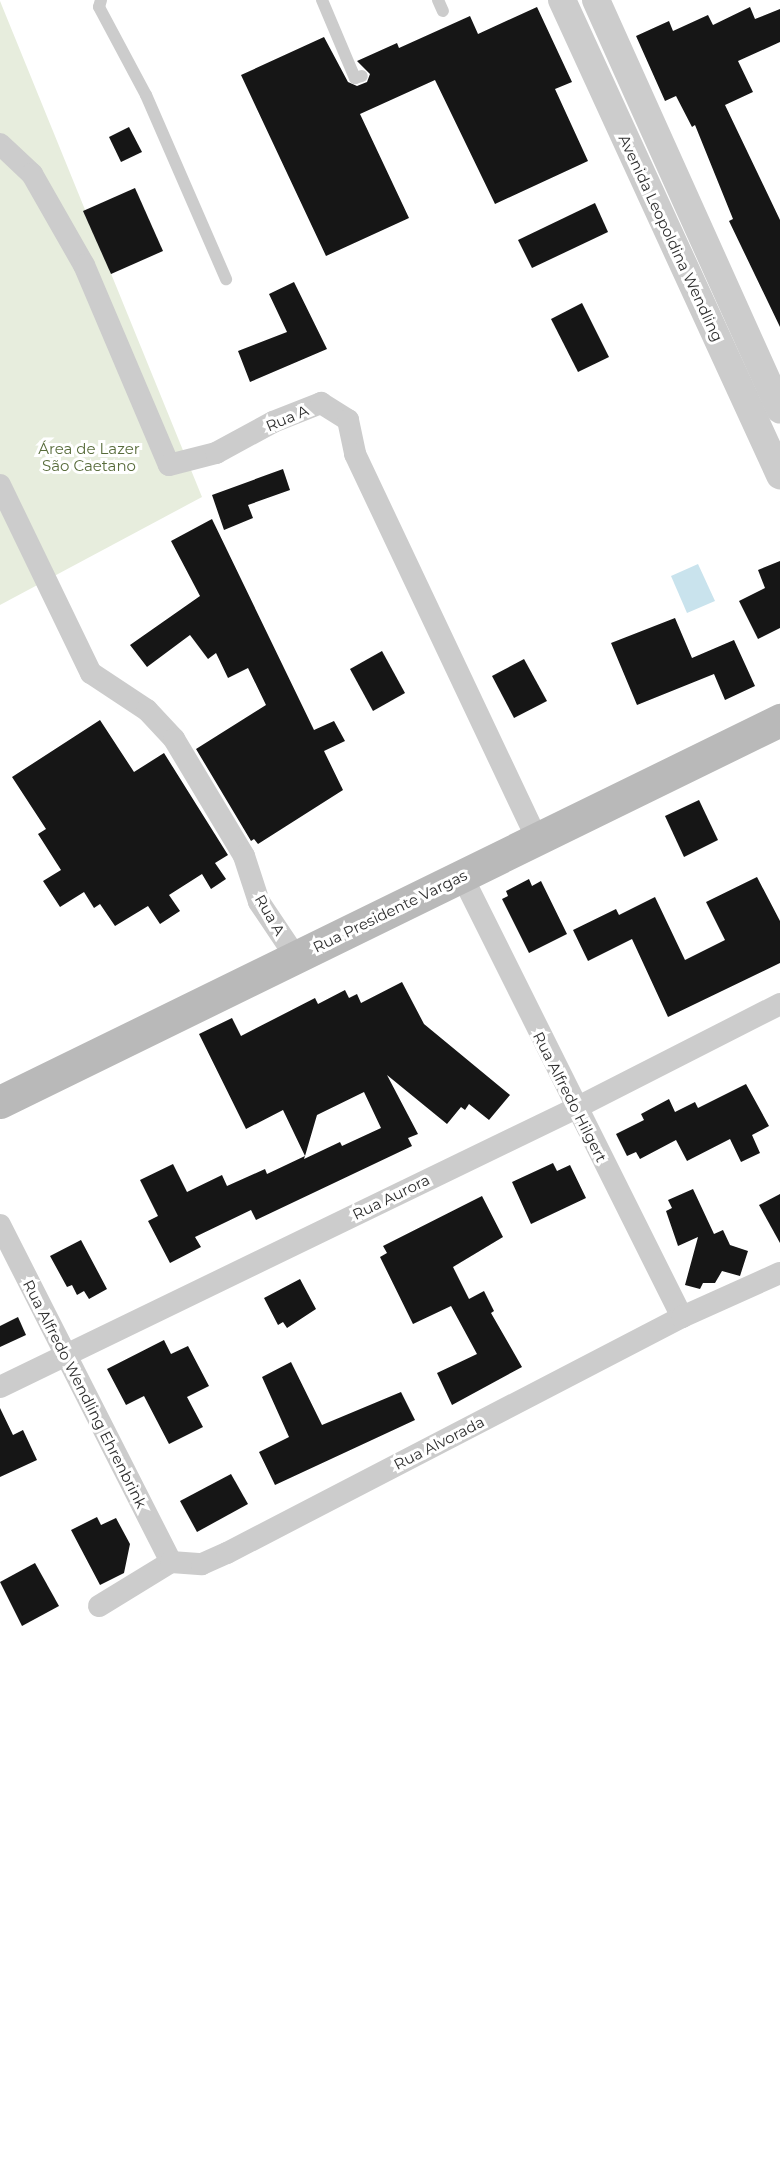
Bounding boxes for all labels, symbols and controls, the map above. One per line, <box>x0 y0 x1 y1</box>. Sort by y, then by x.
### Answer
street label: Avenida Leopoldina Wendling <box>615 132 727 344</box>
street label: Rua A <box>263 401 311 435</box>
park label: Área de Lazer São Caetano <box>38 439 140 474</box>
street label: Rua Presidente Vargas <box>310 866 470 956</box>
street label: Rua A <box>251 891 289 939</box>
street label: Rua Alfredo Hilgert <box>529 1029 611 1165</box>
street label: Rua Aurora <box>349 1171 433 1223</box>
street label: Rua Alfredo Wendling Ehrenbrink <box>19 1277 151 1511</box>
street label: Rua Alvorada <box>391 1412 487 1474</box>

